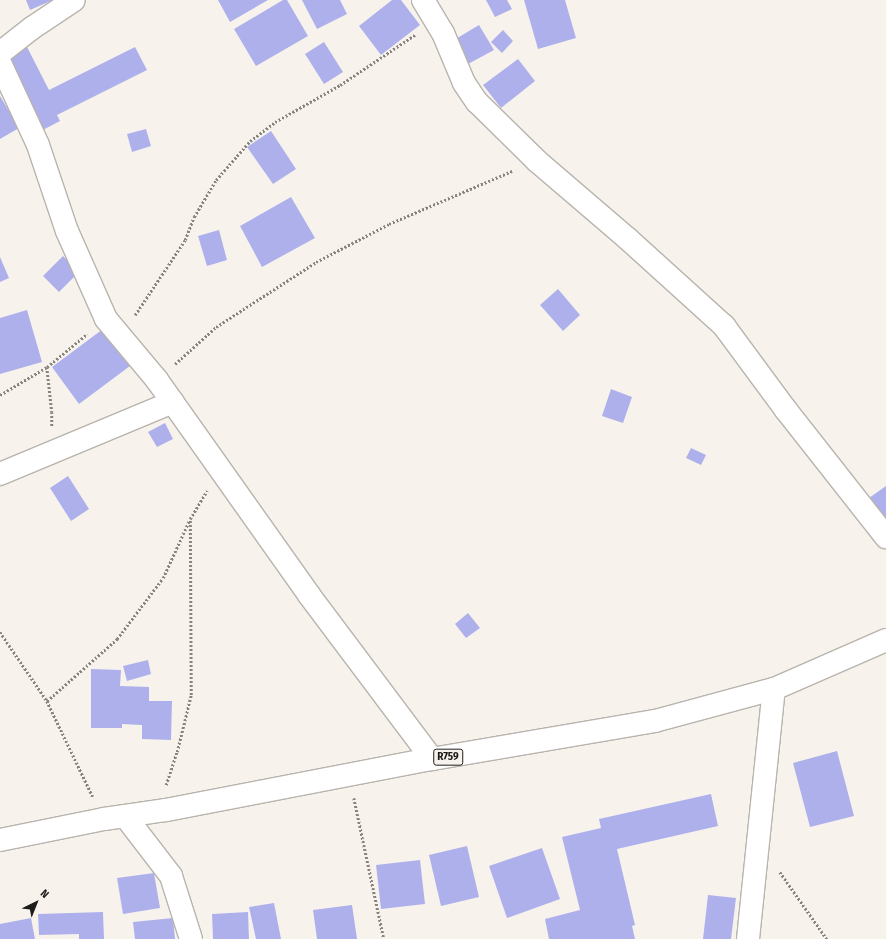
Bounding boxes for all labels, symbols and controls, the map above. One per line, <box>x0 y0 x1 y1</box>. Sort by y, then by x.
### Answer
road number: R759 <box>433 748 463 766</box>
north arrow <box>16 883 56 923</box>
text: N <box>38 887 51 901</box>

